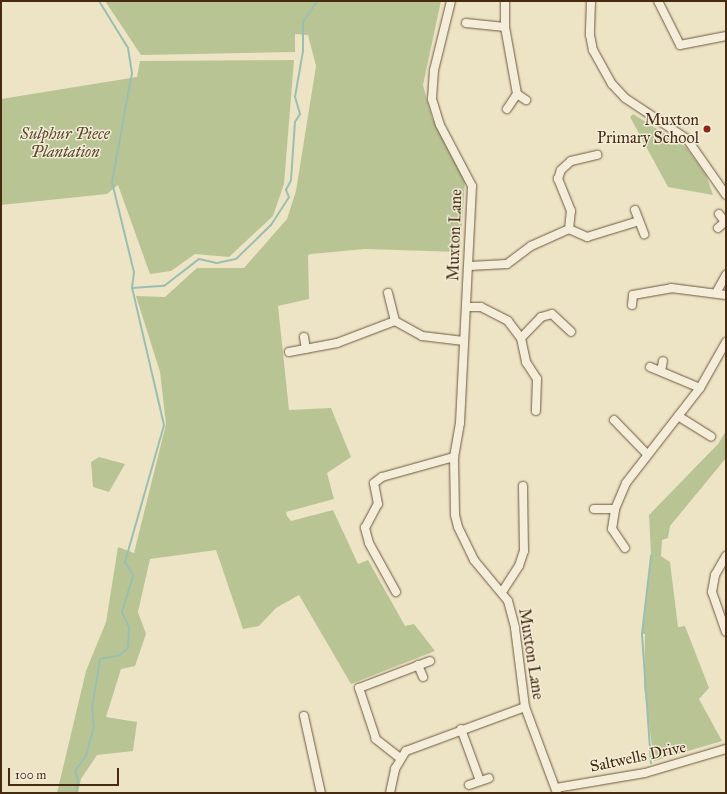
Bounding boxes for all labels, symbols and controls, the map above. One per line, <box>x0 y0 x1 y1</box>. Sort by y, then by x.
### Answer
place label: Muxton Primary School <box>597 110 699 148</box>
park label: Sulphur Piece Plantation <box>20 124 110 162</box>
marker: Muxton Primary School <box>702 124 712 134</box>
street label: Muxton Lane <box>444 189 466 281</box>
street label: Muxton Lane <box>514 607 548 701</box>
street label: Saltwells Drive <box>588 737 688 777</box>
scale bar <box>10 760 121 786</box>
text: 100 m <box>15 768 46 782</box>

